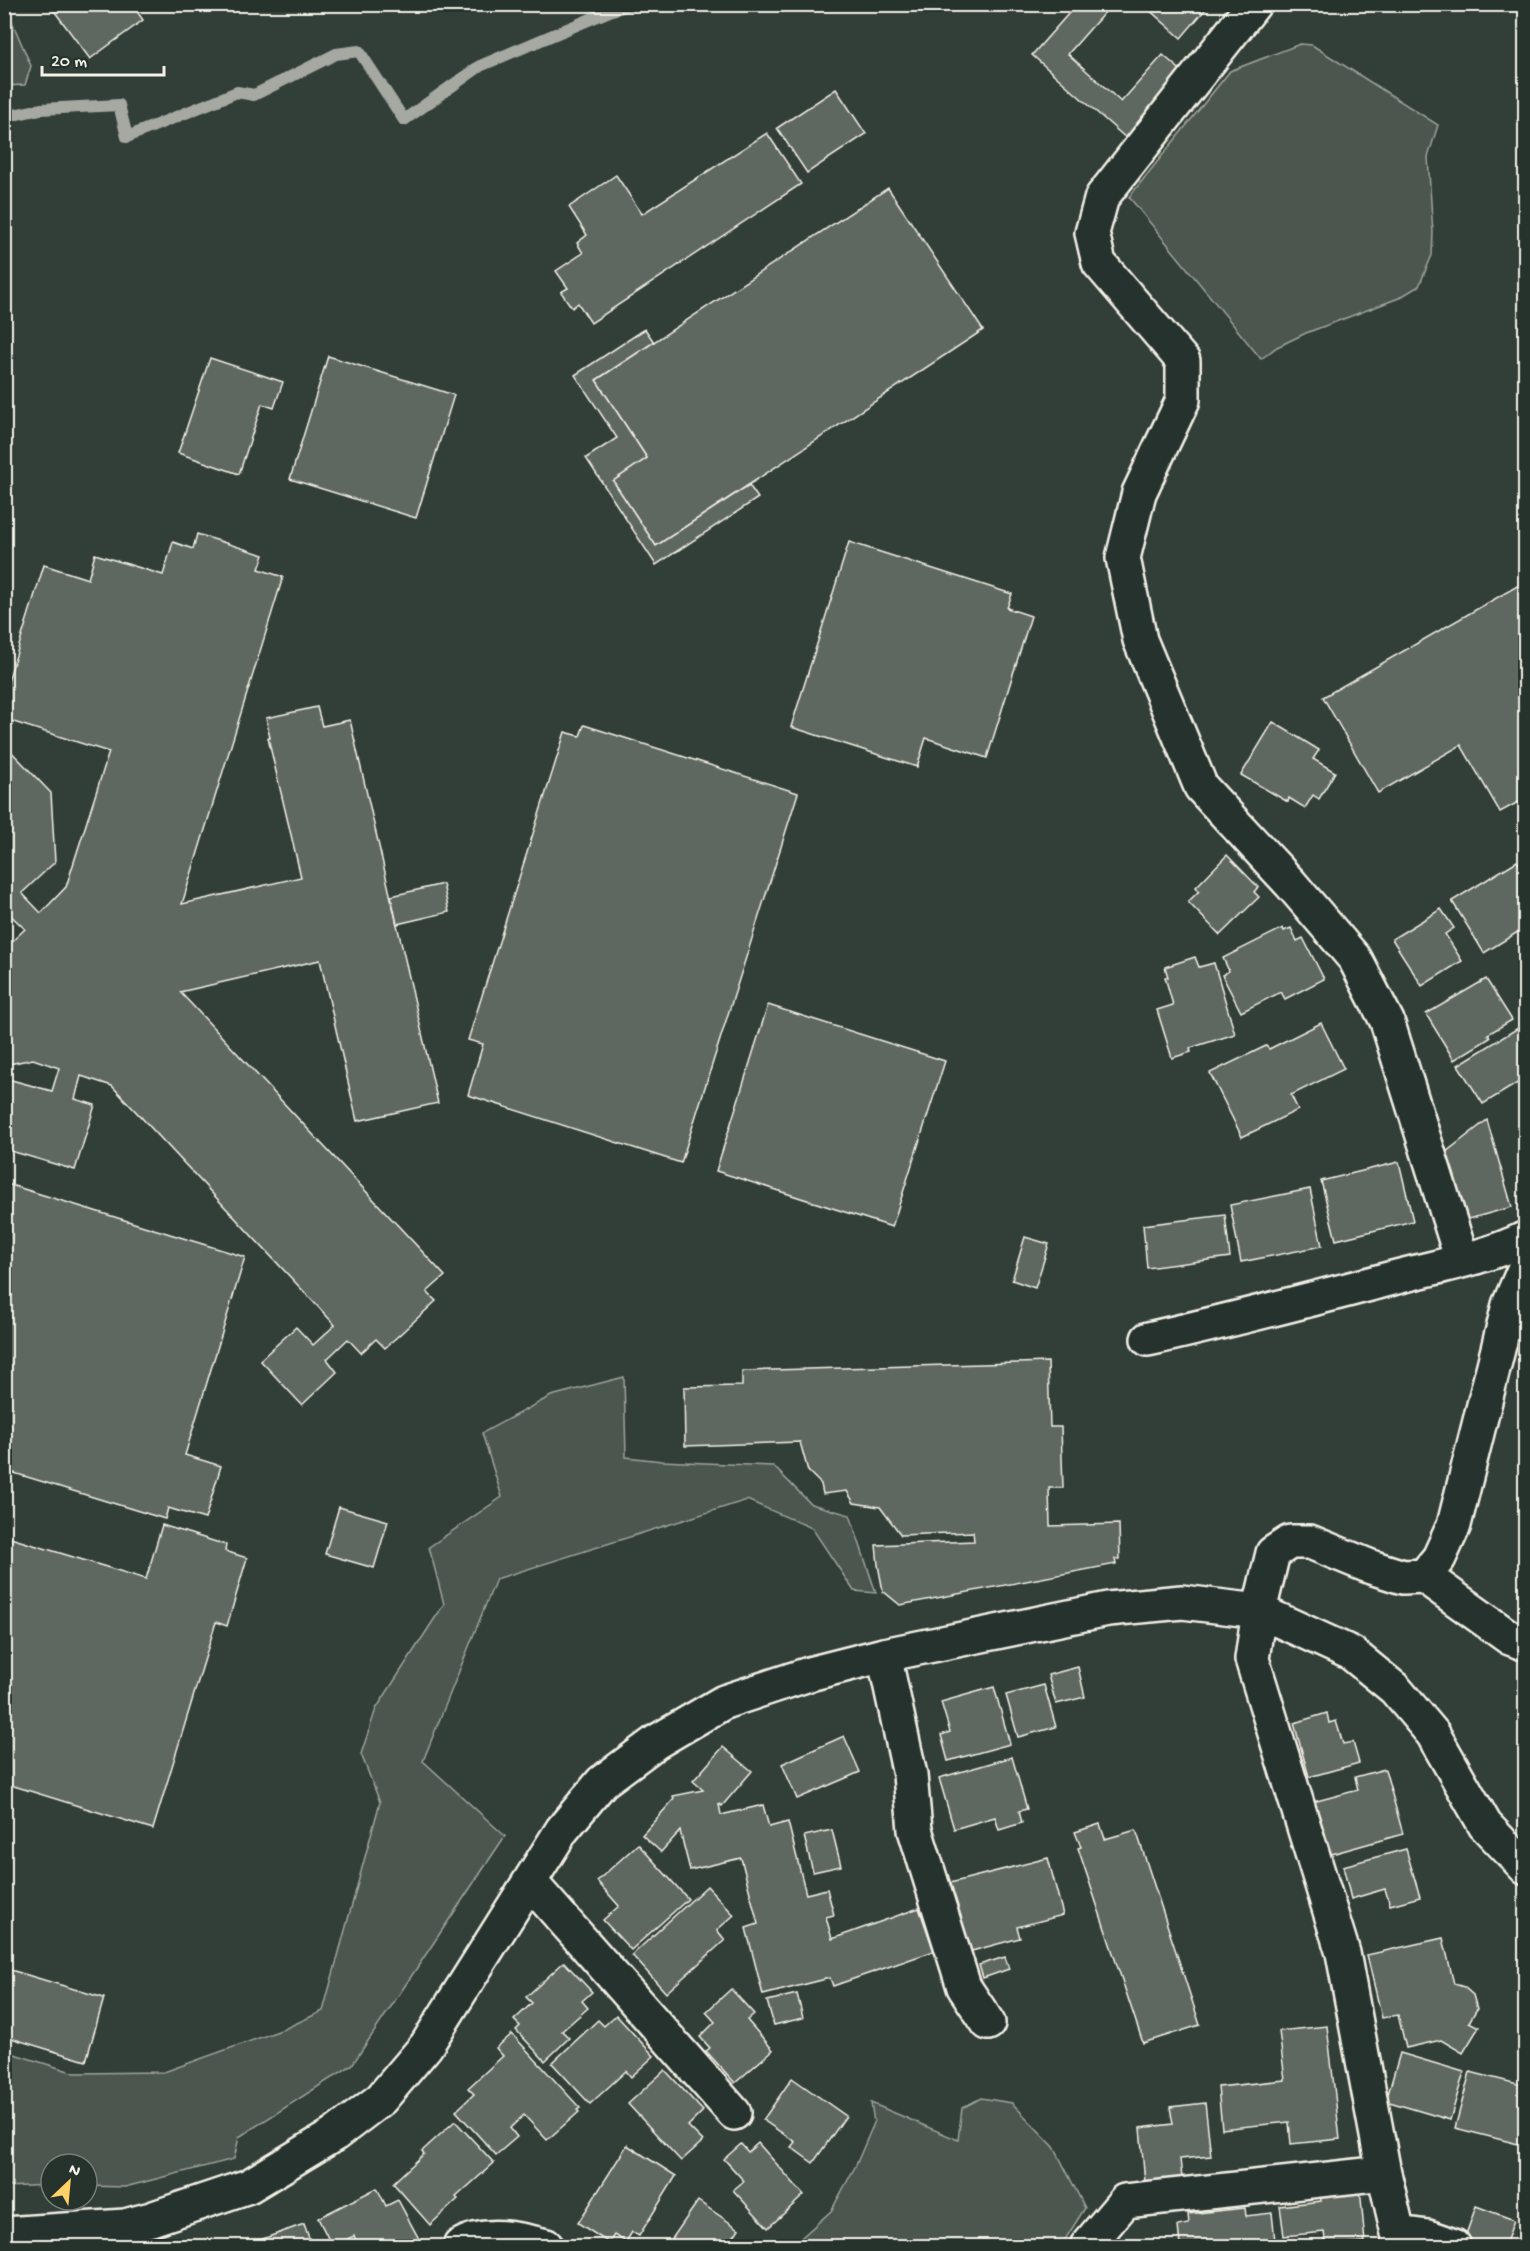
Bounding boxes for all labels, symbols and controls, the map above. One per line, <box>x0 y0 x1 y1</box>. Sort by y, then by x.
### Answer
scale bar <box>42 39 164 77</box>
text: 20 m <box>51 52 87 73</box>
north arrow <box>39 2152 99 2212</box>
text: N <box>65 2161 83 2183</box>

